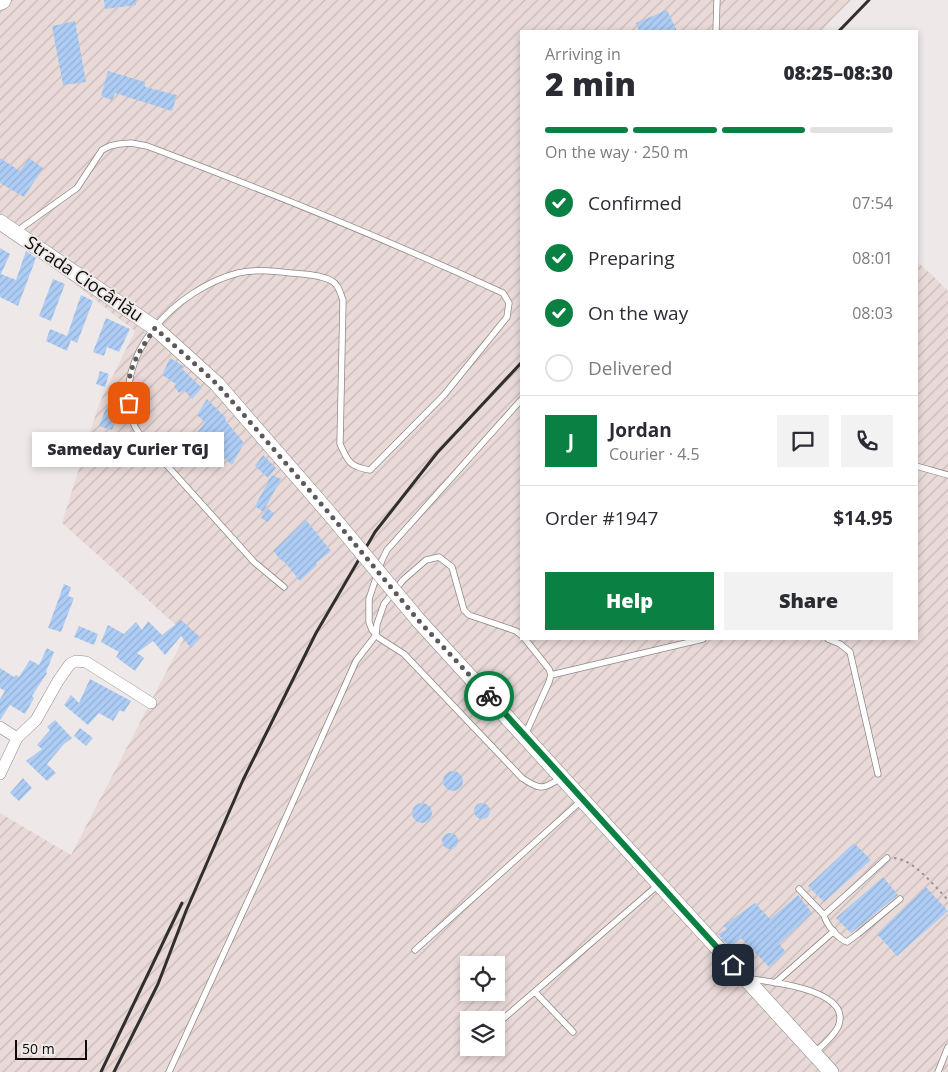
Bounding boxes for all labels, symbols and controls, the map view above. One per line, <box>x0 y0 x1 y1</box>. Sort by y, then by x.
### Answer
text: Arriving in <box>545 43 621 65</box>
text: 08:25–08:30 <box>783 60 893 86</box>
text: 2 min <box>545 62 636 105</box>
text: On the way · 250 m <box>545 141 688 163</box>
icon: check <box>545 189 573 217</box>
text: Confirmed <box>588 190 682 216</box>
text: 07:54 <box>852 192 893 214</box>
street label: Strada Ciocârlău <box>21 230 148 327</box>
icon: check <box>545 244 573 272</box>
text: Preparing <box>588 245 675 271</box>
text: 08:01 <box>852 247 893 269</box>
icon: check <box>545 299 573 327</box>
text: On the way <box>588 300 688 326</box>
text: 08:03 <box>852 302 893 324</box>
text: Delivered <box>588 355 672 381</box>
pin <box>108 382 150 424</box>
icon: bag <box>115 389 143 417</box>
button: chat <box>777 415 829 467</box>
button: phone <box>841 415 893 467</box>
text: Jordan <box>609 417 672 443</box>
text: J <box>568 428 574 454</box>
callout: Sameday Curier TGJ <box>33 433 225 468</box>
text: Sameday Curier TGJ <box>47 438 209 460</box>
text: Courier · 4.5 <box>609 443 700 465</box>
text: Order #1947 <box>545 505 658 531</box>
text: $14.95 <box>833 505 893 531</box>
button: Help <box>545 572 714 630</box>
button: Share <box>724 572 893 630</box>
courier <box>464 671 514 721</box>
icon: bike <box>475 682 503 710</box>
pin <box>712 944 754 986</box>
icon: home <box>719 951 747 979</box>
map controls <box>460 956 505 1056</box>
button: locate <box>460 956 505 1001</box>
button: layers <box>460 1011 505 1056</box>
scale bar <box>15 1037 88 1060</box>
text: 50 m <box>22 1039 55 1058</box>

